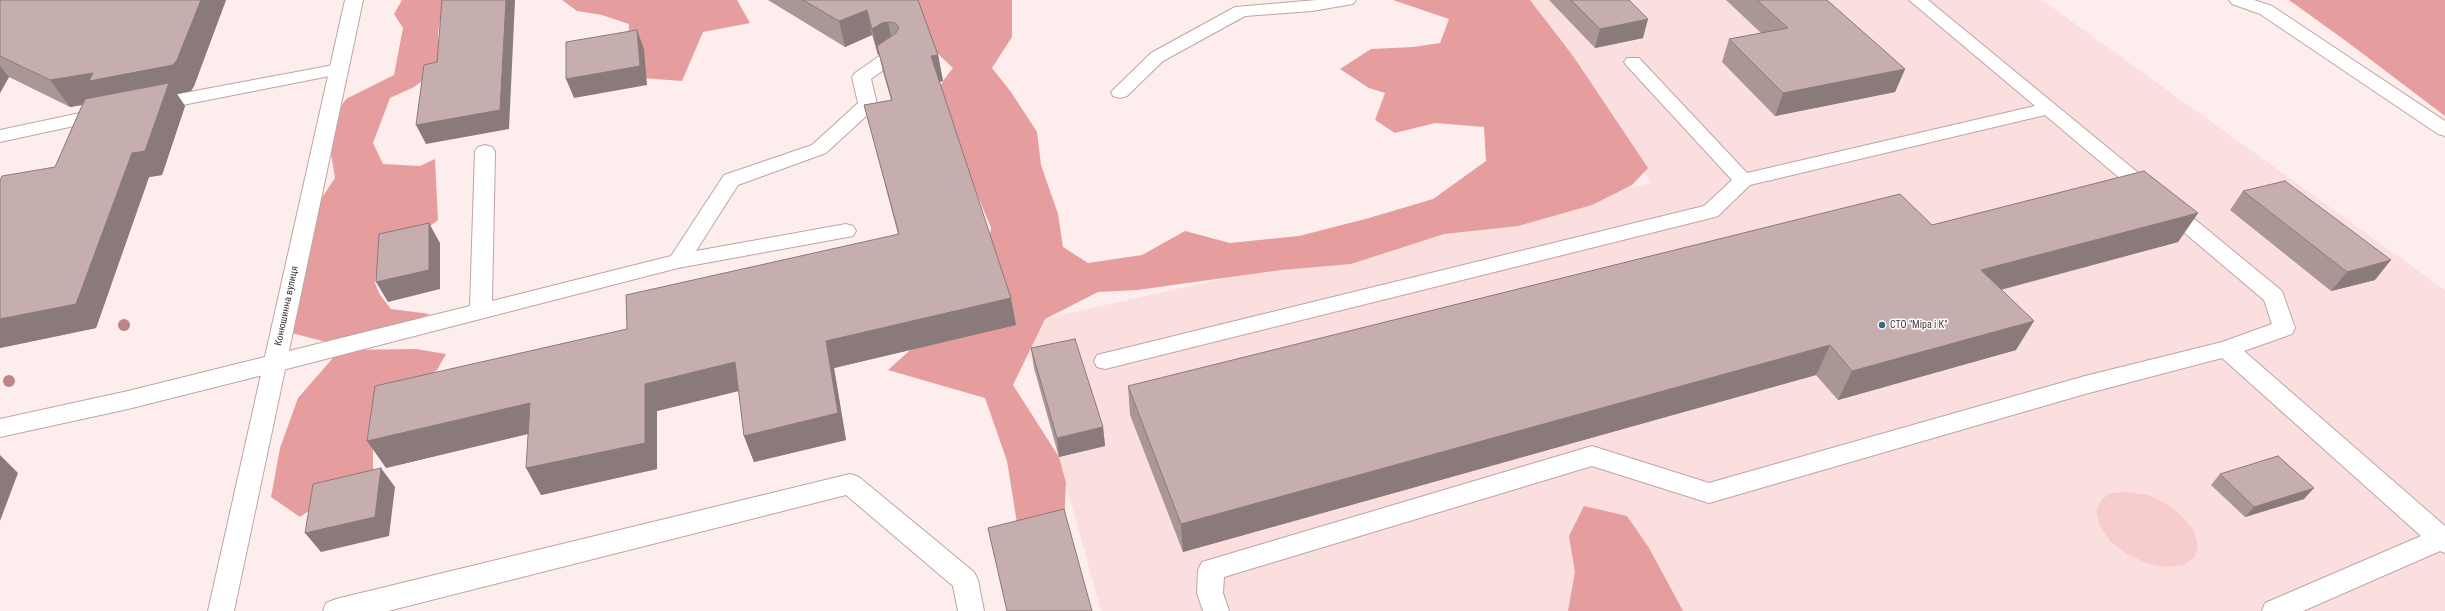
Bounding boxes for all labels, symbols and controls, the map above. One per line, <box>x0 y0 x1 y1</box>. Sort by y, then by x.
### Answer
street label: Конюшинна вулиця <box>273 265 301 347</box>
place label: СТО "Міра і К" <box>1890 319 1947 331</box>
marker: СТО "Міра і К" <box>1877 320 1887 330</box>

